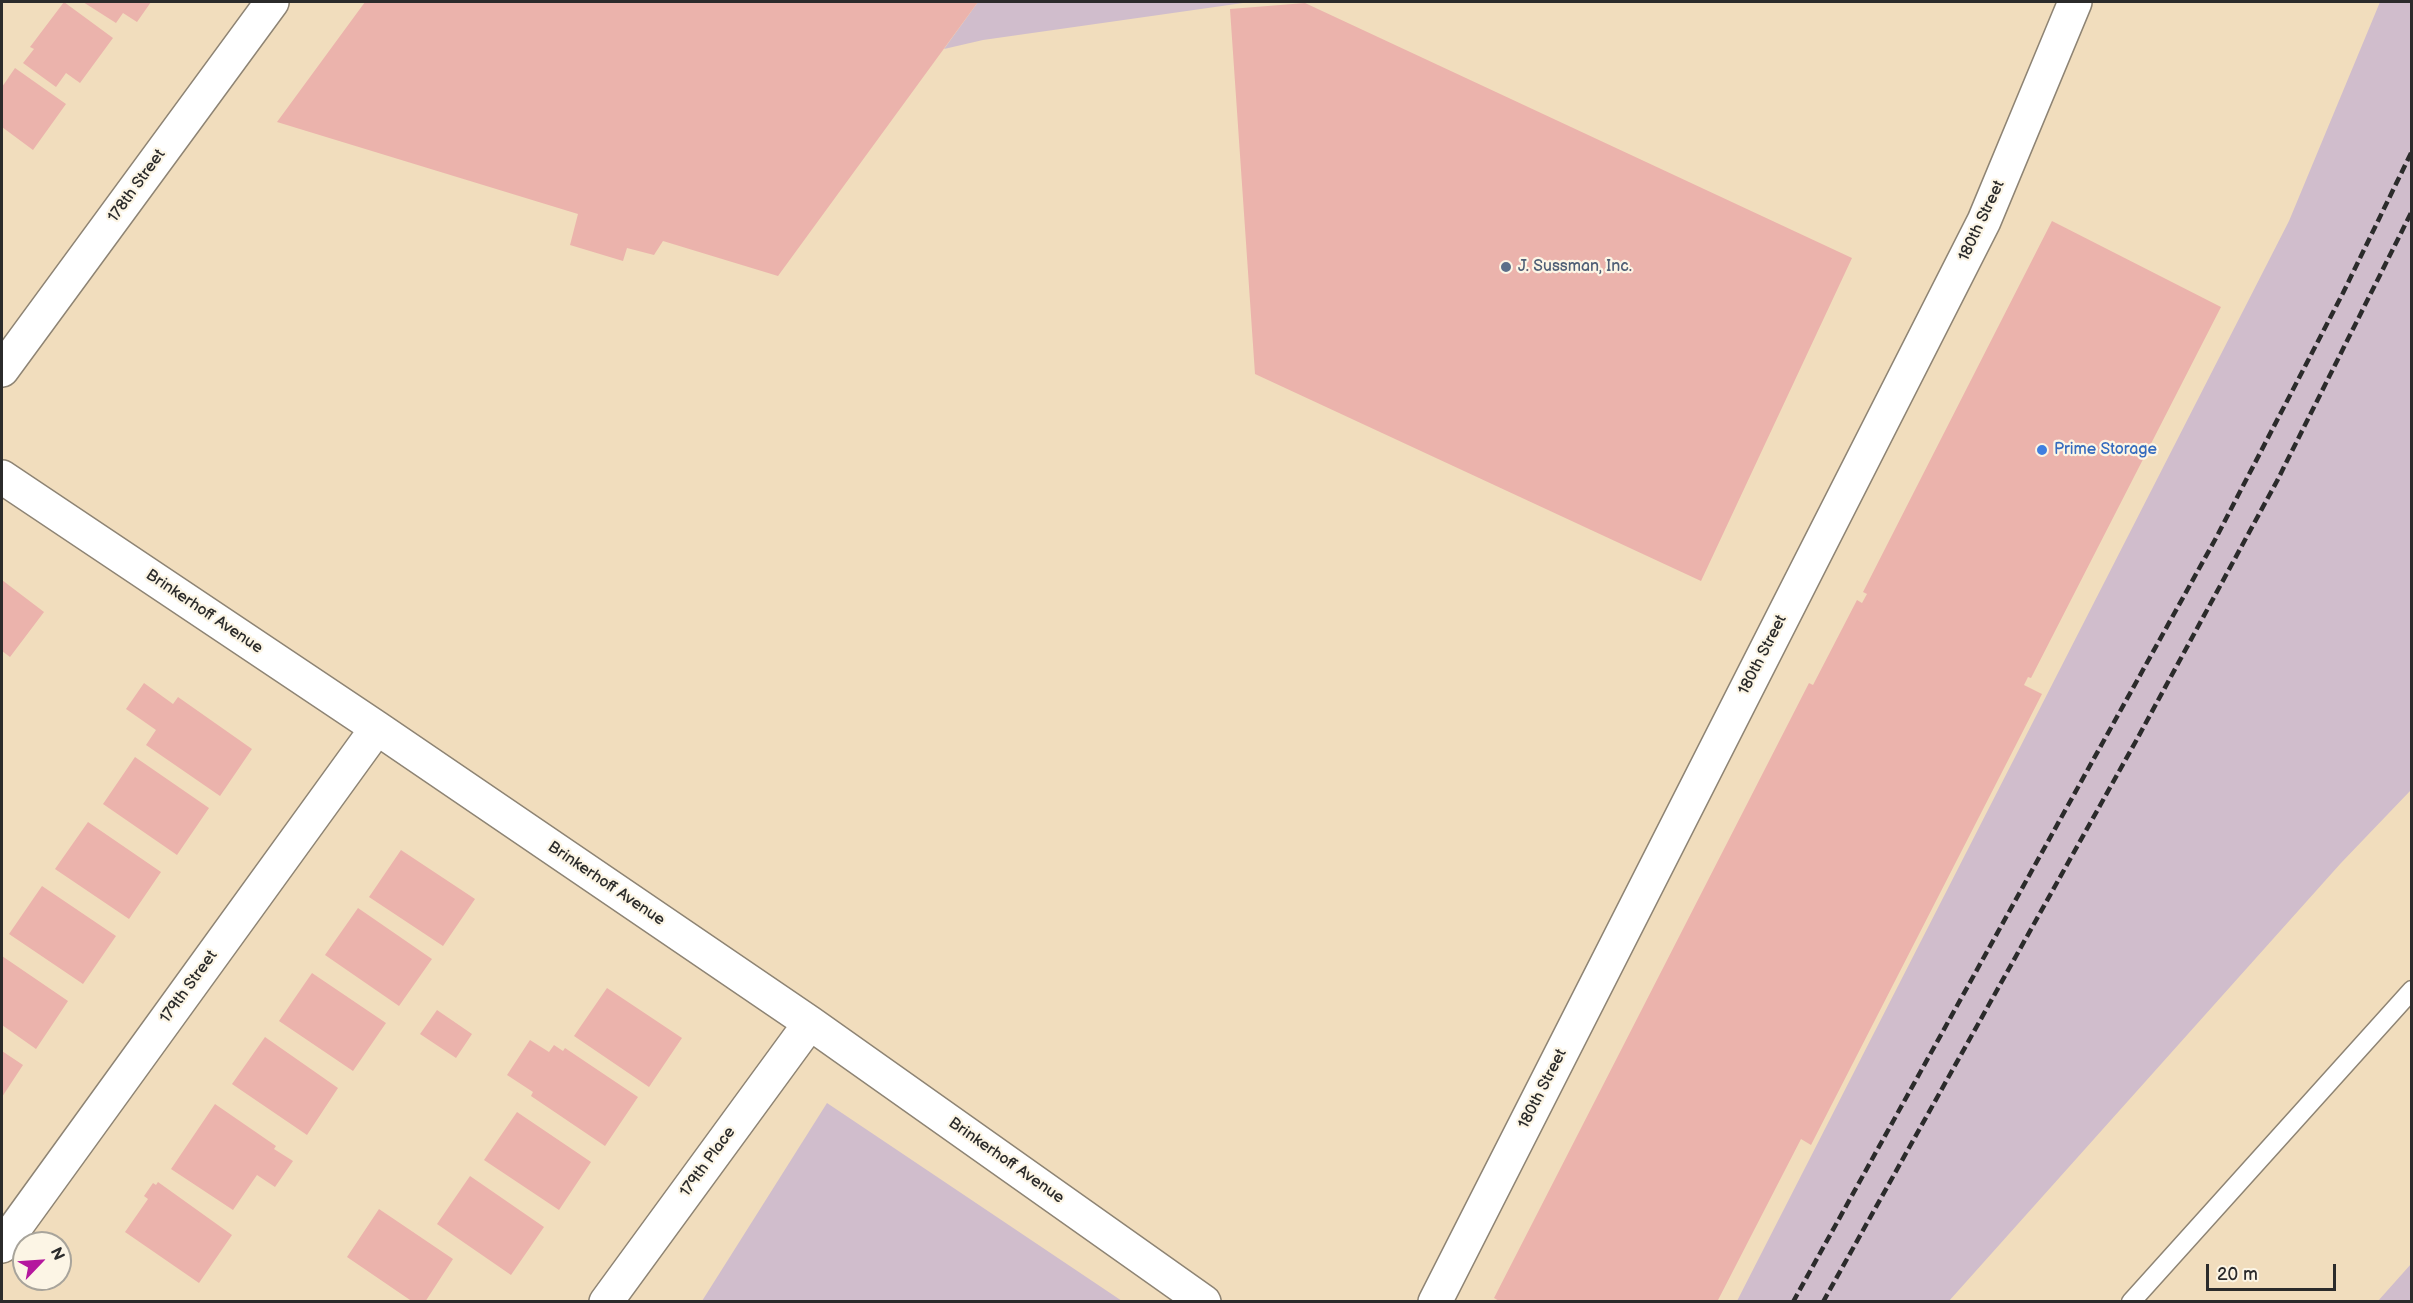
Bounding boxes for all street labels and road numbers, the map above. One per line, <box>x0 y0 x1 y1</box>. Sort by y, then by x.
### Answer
street label: 178th Street <box>104 146 170 226</box>
street label: 180th Street <box>1955 178 2009 264</box>
street label: Brinkerhoff Avenue <box>142 566 266 658</box>
street label: 180th Street <box>1735 612 1791 698</box>
street label: Brinkerhoff Avenue <box>544 838 668 930</box>
street label: 179th Street <box>156 947 222 1027</box>
street label: 180th Street <box>1515 1046 1571 1132</box>
street label: Brinkerhoff Avenue <box>944 1114 1068 1208</box>
street label: 179th Place <box>676 1123 740 1201</box>

